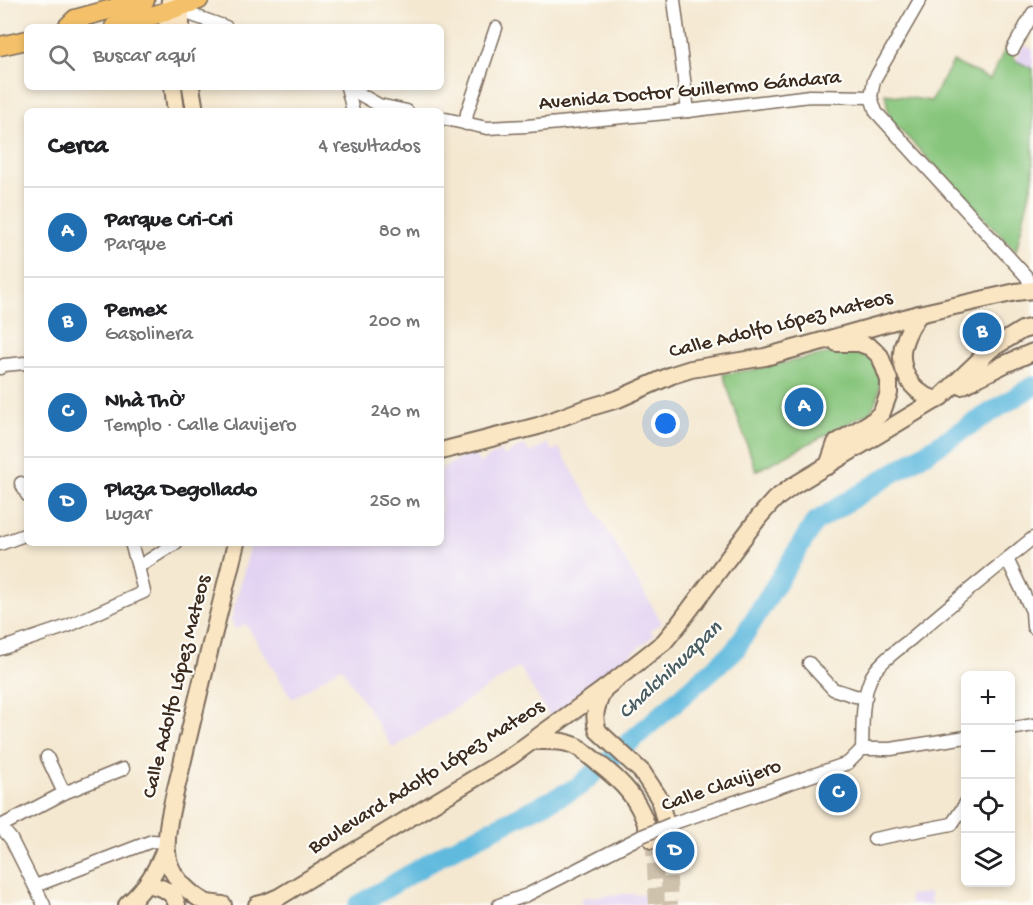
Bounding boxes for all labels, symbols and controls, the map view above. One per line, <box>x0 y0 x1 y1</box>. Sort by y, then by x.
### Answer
search box <box>24 24 444 90</box>
icon: search <box>45 41 78 74</box>
text: Buscar aquí <box>93 44 196 70</box>
street label: Avenida Doctor Guillermo Gándara <box>538 66 844 118</box>
text: Cerca <box>48 132 108 163</box>
text: 4 resultados <box>319 136 420 159</box>
text: Parque Cri-Cri <box>105 208 233 234</box>
text: A <box>62 221 73 244</box>
text: 80 m <box>379 221 420 244</box>
text: Parque <box>105 234 166 257</box>
street label: Calle Adolfo López Mateos <box>667 286 896 366</box>
text: Pemex <box>105 298 167 324</box>
pin: B <box>962 310 1002 354</box>
text: B <box>62 311 73 334</box>
text: 200 m <box>369 311 420 334</box>
text: Gasolinera <box>105 324 193 347</box>
pin: A <box>784 384 824 430</box>
text: Nhà Thờ <box>105 389 185 415</box>
text: C <box>62 401 73 424</box>
text: 240 m <box>370 401 420 424</box>
your location <box>651 409 680 438</box>
text: Templo · Calle Clavijero <box>105 415 297 438</box>
text: Plaza Degollado <box>105 478 257 504</box>
text: D <box>61 491 74 514</box>
text: 250 m <box>369 491 420 514</box>
text: Lugar <box>105 504 151 527</box>
street label: Calle Adolfo López Mateos <box>138 572 218 801</box>
water label: Chalchihuapan <box>614 616 729 726</box>
map controls <box>961 671 1015 887</box>
button: + <box>961 671 1015 725</box>
street label: Boulevard Adolfo López Mateos <box>304 694 551 862</box>
button: − <box>961 725 1015 779</box>
street label: Calle Clavijero <box>659 755 785 819</box>
pin: C <box>818 770 858 816</box>
button: locate <box>961 779 1015 833</box>
pin: D <box>656 828 694 874</box>
button: layers <box>961 833 1015 887</box>

